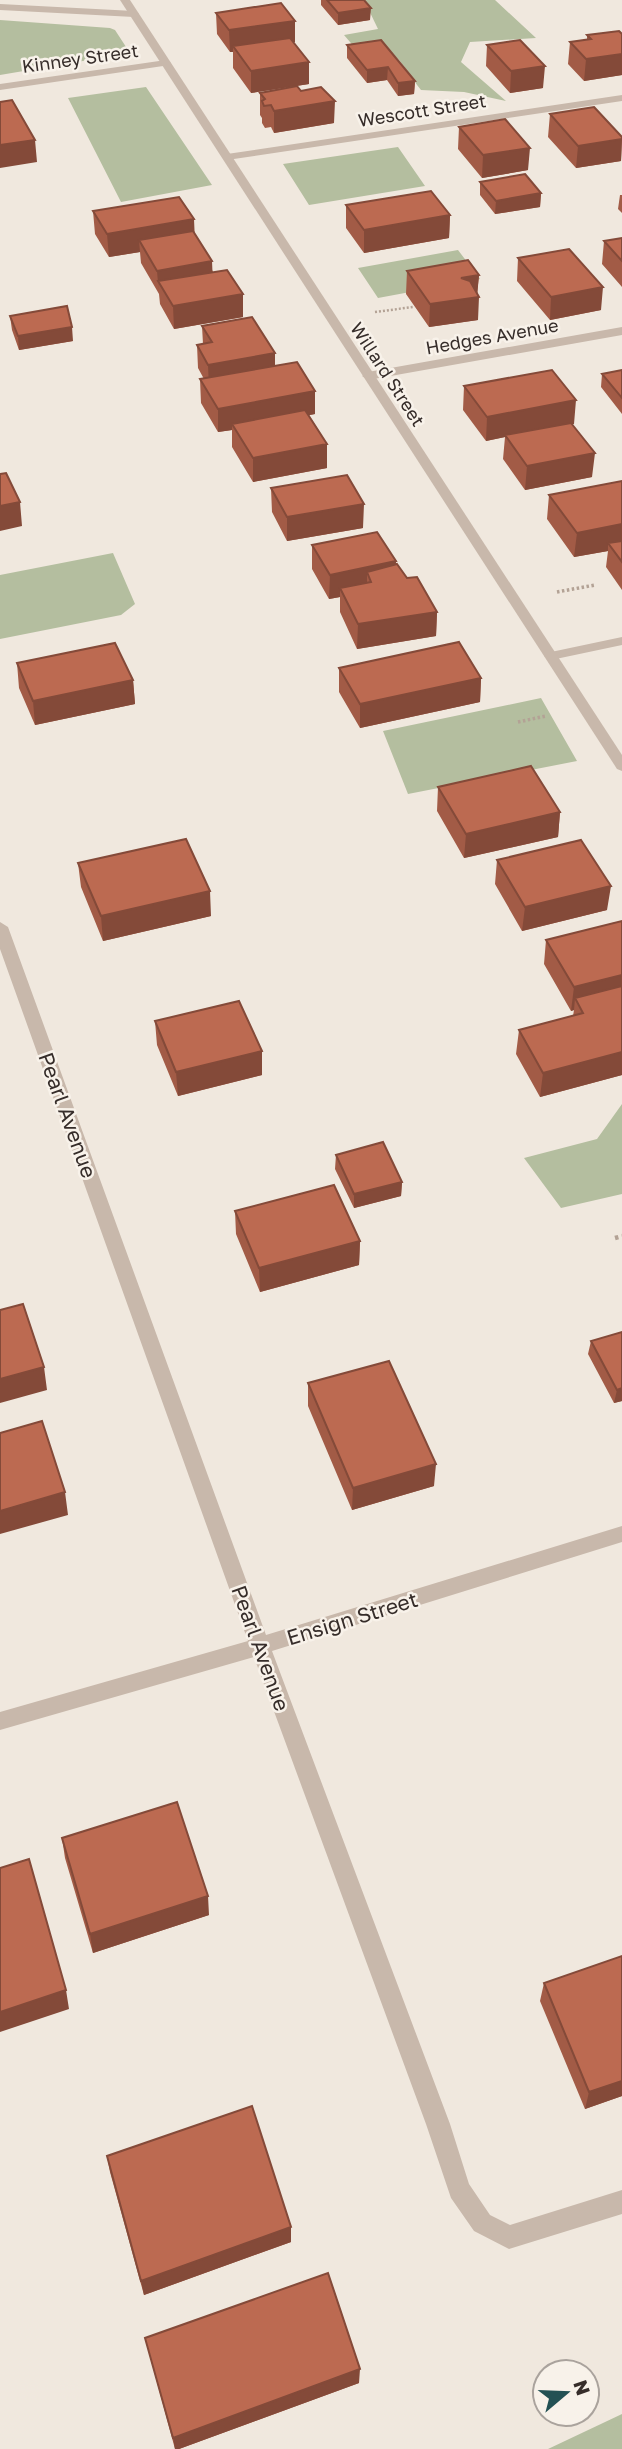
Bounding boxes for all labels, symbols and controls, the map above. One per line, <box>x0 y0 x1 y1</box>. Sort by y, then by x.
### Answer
street label: Kinney Street <box>20 39 140 77</box>
street label: Wescott Street <box>356 89 488 131</box>
street label: Hedges Avenue <box>424 314 560 358</box>
street label: Willard Street <box>346 318 430 430</box>
street label: Pearl Avenue <box>33 1049 103 1181</box>
street label: Pearl Avenue <box>226 1582 296 1714</box>
street label: Ensign Street <box>283 1586 421 1650</box>
north arrow <box>531 2358 601 2428</box>
text: N <box>569 2377 596 2398</box>

